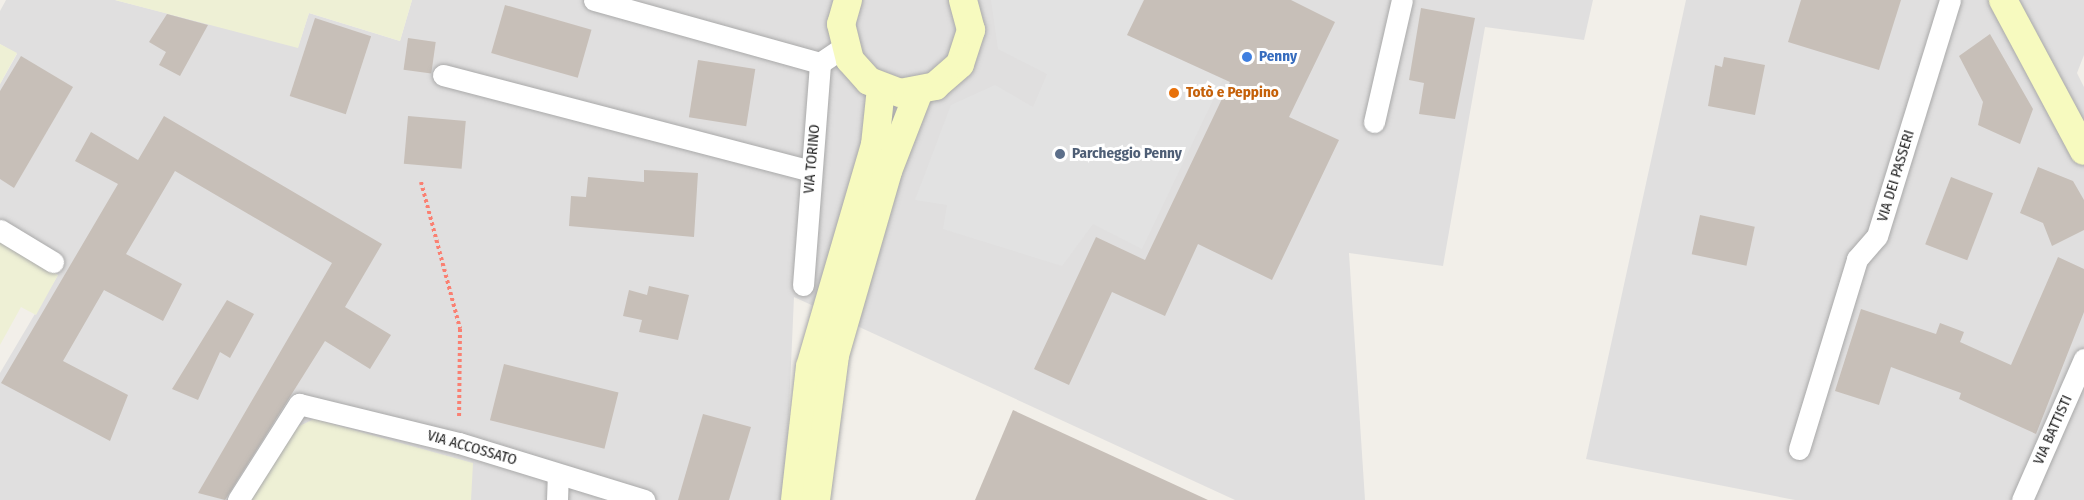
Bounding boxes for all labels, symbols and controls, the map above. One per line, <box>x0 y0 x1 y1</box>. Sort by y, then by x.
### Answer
place label: Penny <box>1259 48 1297 66</box>
marker: Penny <box>1240 50 1254 64</box>
place label: Totò e Peppino <box>1186 84 1279 102</box>
marker: Totò e Peppino <box>1167 86 1181 100</box>
street label: VIA TORINO <box>800 124 824 194</box>
street label: VIA DEI PASSERI <box>1874 128 1918 224</box>
place label: Parcheggio Penny <box>1072 145 1182 163</box>
marker: Parcheggio Penny <box>1053 147 1067 161</box>
street label: VIA BATTISTI <box>2030 393 2076 467</box>
street label: VIA ACCOSSATO <box>425 427 519 469</box>

